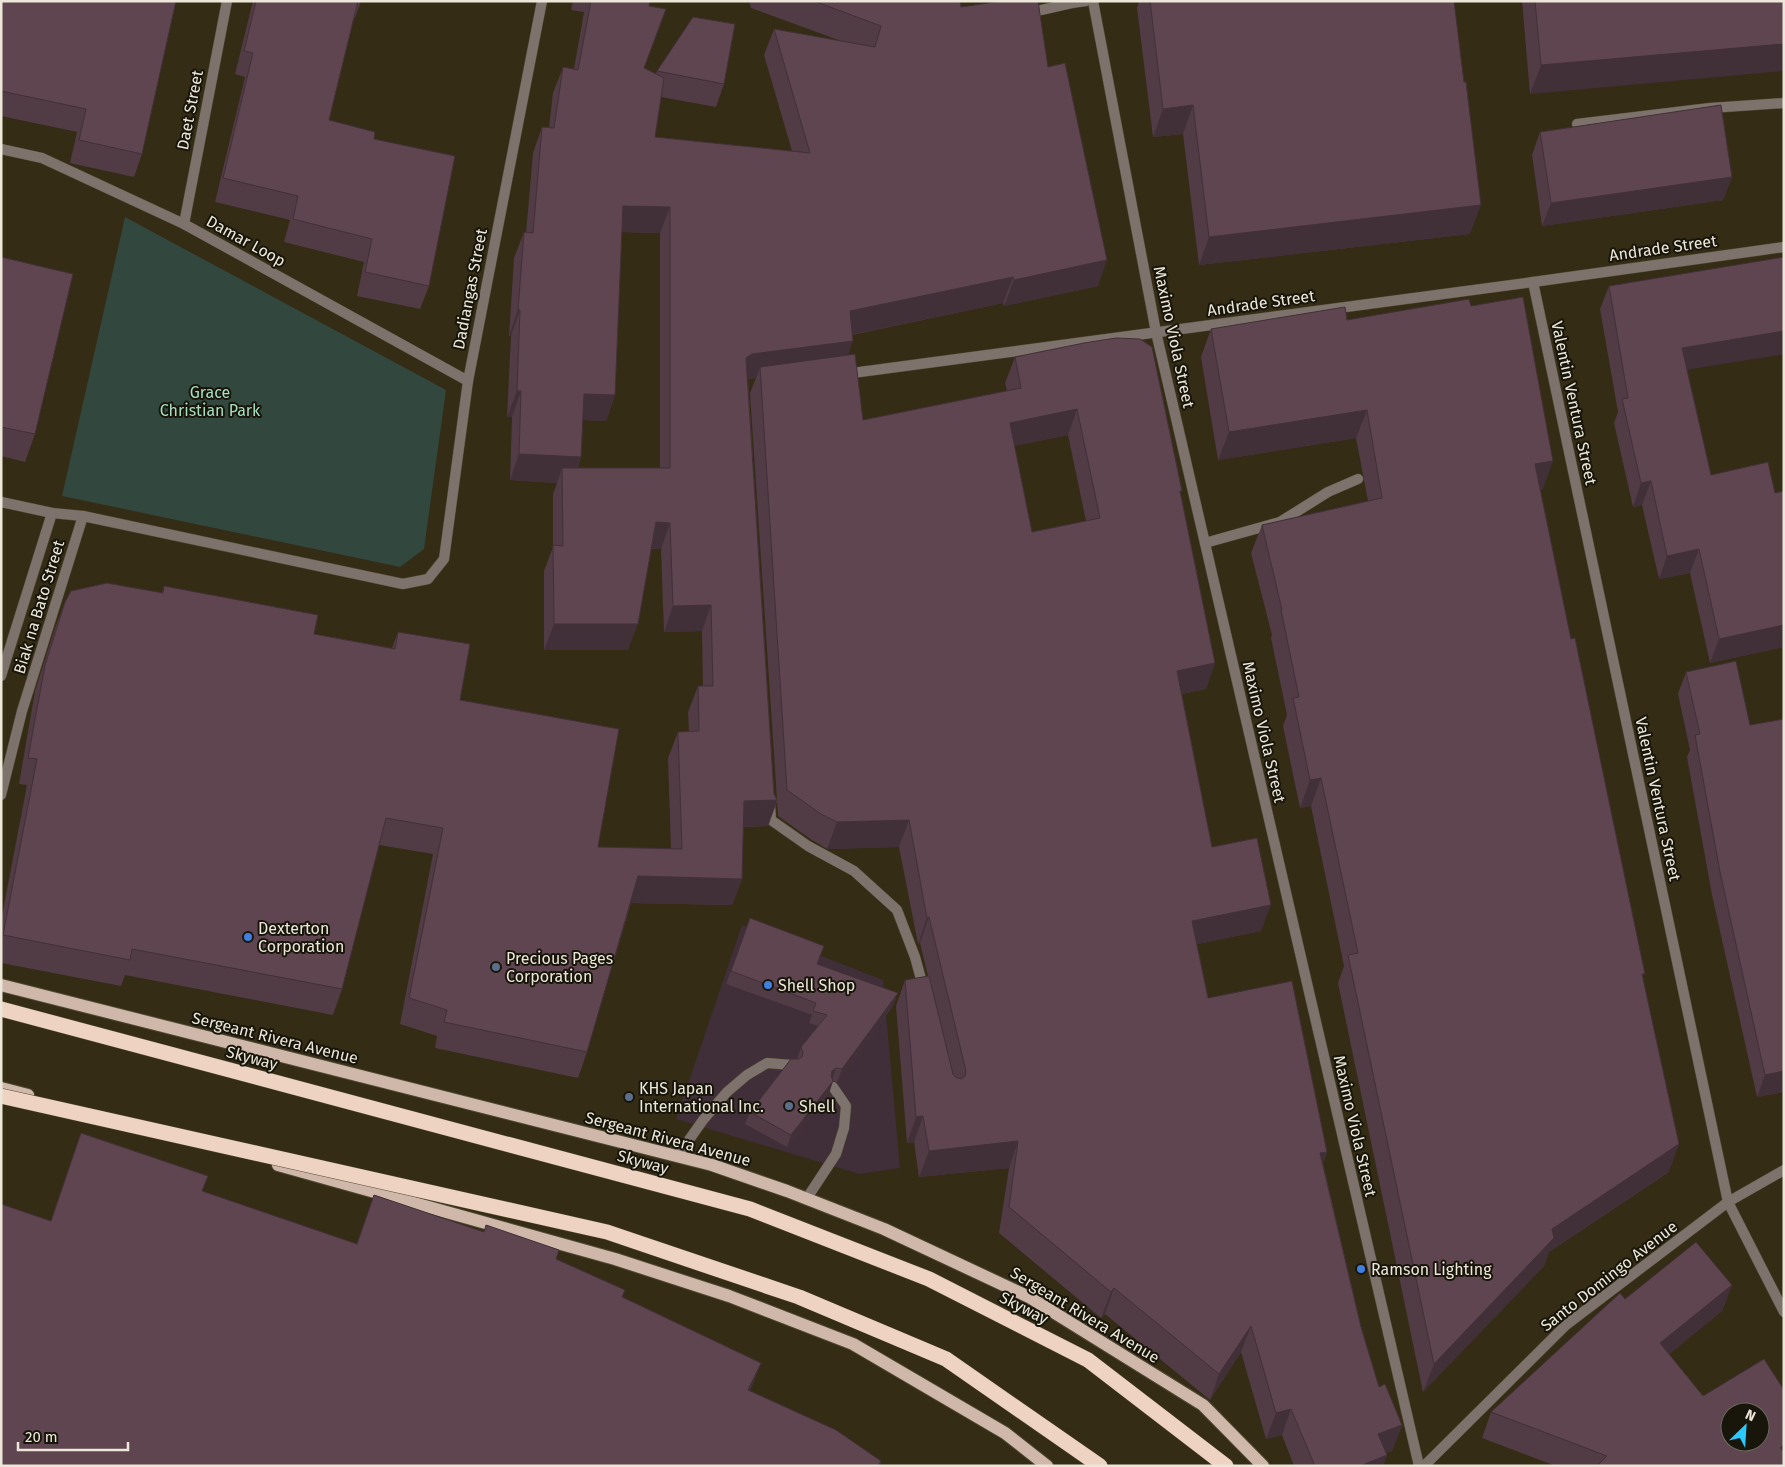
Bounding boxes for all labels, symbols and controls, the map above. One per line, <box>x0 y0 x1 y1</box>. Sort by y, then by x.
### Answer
street label: Daet Street <box>173 68 207 152</box>
street label: Damar Loop <box>203 211 289 271</box>
street label: Dadiangas Street <box>449 227 491 351</box>
street label: Andrade Street <box>1608 231 1718 265</box>
street label: Maximo Viola Street <box>1150 264 1198 410</box>
street label: Andrade Street <box>1206 286 1316 320</box>
street label: Valentin Ventura Street <box>1547 319 1601 487</box>
park label: Grace Christian Park <box>160 383 261 420</box>
street label: Biak na Bato Street <box>10 538 68 676</box>
street label: Maximo Viola Street <box>1238 659 1290 805</box>
street label: Valentin Ventura Street <box>1631 715 1685 883</box>
place label: Dexterton Corporation <box>258 919 344 956</box>
marker: Dexterton Corporation <box>242 931 254 943</box>
place label: Precious Pages Corporation <box>506 949 613 986</box>
marker: Precious Pages Corporation <box>490 961 502 973</box>
place label: Shell Shop <box>778 976 855 995</box>
marker: Shell Shop <box>762 979 774 991</box>
street label: Sergeant Rivera Avenue <box>190 1008 360 1068</box>
street label: Skyway <box>224 1042 280 1074</box>
street label: Maximo Viola Street <box>1329 1053 1381 1199</box>
place label: KHS Japan International Inc. <box>639 1079 764 1116</box>
marker: KHS Japan International Inc. <box>623 1091 635 1103</box>
place label: Shell <box>799 1097 836 1116</box>
marker: Shell <box>783 1100 795 1112</box>
street label: Sergeant Rivera Avenue <box>583 1108 753 1170</box>
street label: Skyway <box>615 1146 671 1178</box>
street label: Santo Domingo Avenue <box>1537 1217 1681 1335</box>
place label: Ramson Lighting <box>1371 1260 1492 1279</box>
street label: Sergeant Rivera Avenue <box>1007 1263 1163 1367</box>
marker: Ramson Lighting <box>1355 1263 1367 1275</box>
street label: Skyway <box>996 1288 1052 1328</box>
north arrow <box>1720 1402 1770 1452</box>
text: N <box>1742 1406 1758 1425</box>
scale bar <box>18 1420 128 1452</box>
text: 20 m <box>25 1428 58 1446</box>

